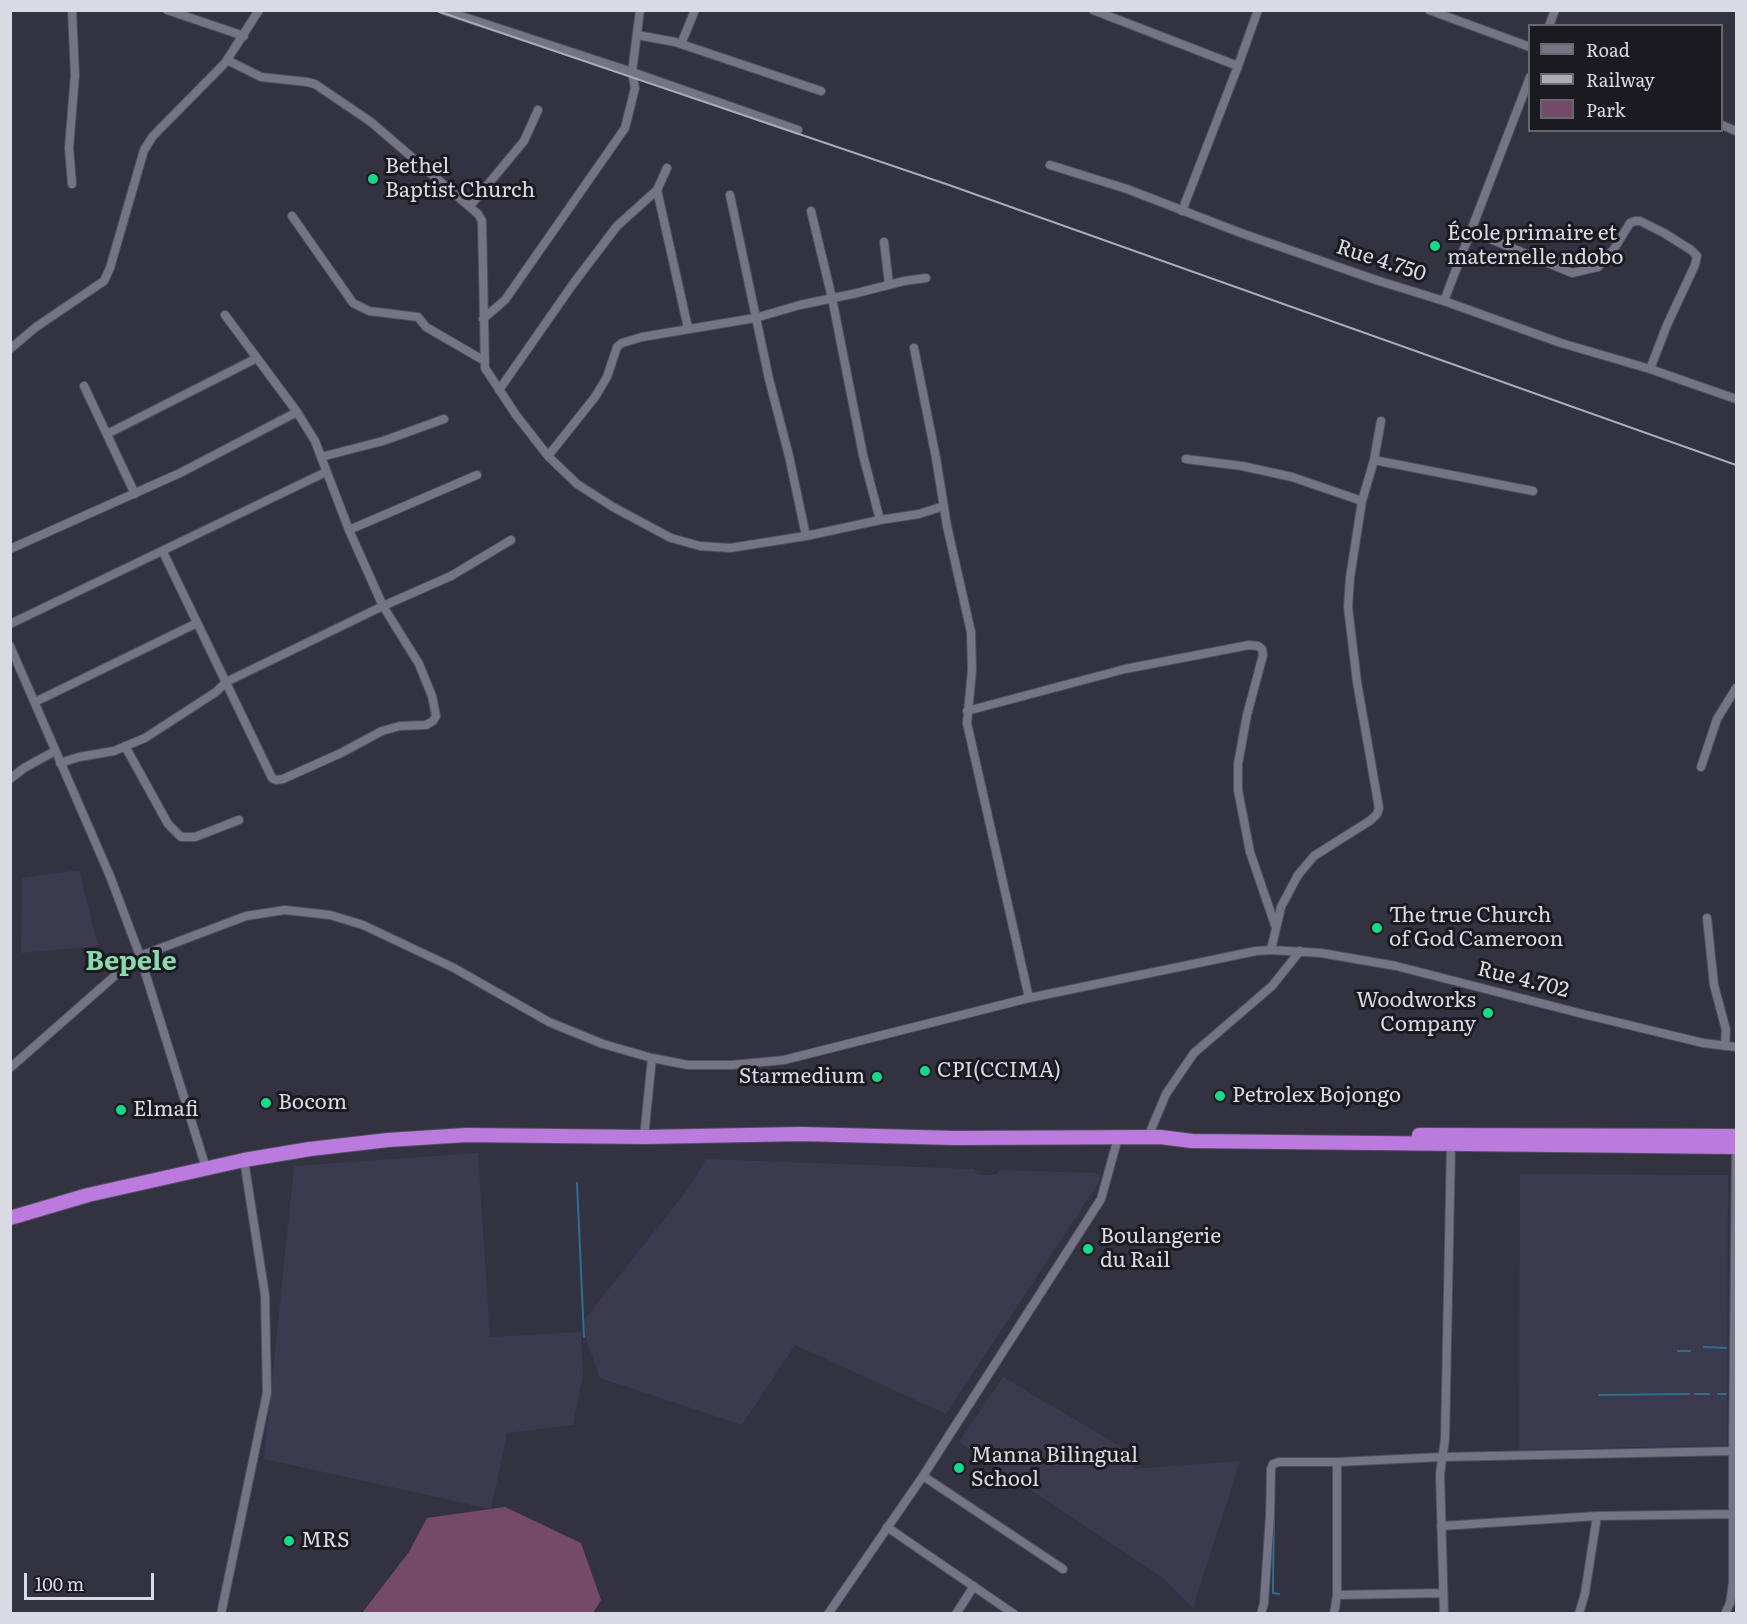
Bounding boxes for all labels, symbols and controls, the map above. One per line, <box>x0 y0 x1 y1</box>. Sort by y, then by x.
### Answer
legend <box>1528 24 1723 132</box>
text: Road <box>1586 36 1630 63</box>
text: Railway <box>1586 66 1655 93</box>
text: Park <box>1586 96 1625 123</box>
place label: Bethel Baptist Church <box>385 154 535 204</box>
marker: Bethel Baptist Church <box>366 172 380 186</box>
place label: École primaire et maternelle ndobo <box>1447 221 1624 271</box>
street label: Rue 4.750 <box>1333 235 1429 287</box>
marker: École primaire et maternelle ndobo <box>1428 239 1442 253</box>
place label: The true Church of God Cameroon <box>1389 903 1563 953</box>
marker: The true Church of God Cameroon <box>1370 921 1384 935</box>
district label: Bepele <box>85 946 177 978</box>
street label: Rue 4.702 <box>1475 956 1571 1004</box>
place label: Woodworks Company <box>1356 988 1476 1038</box>
marker: Woodworks Company <box>1481 1006 1495 1020</box>
place label: CPI(CCIMA) <box>937 1058 1061 1084</box>
place label: Starmedium <box>739 1064 865 1090</box>
marker: CPI(CCIMA) <box>918 1064 932 1078</box>
marker: Starmedium <box>870 1070 884 1084</box>
place label: Petrolex Bojongo <box>1232 1083 1401 1109</box>
marker: Petrolex Bojongo <box>1213 1089 1227 1103</box>
place label: Bocom <box>278 1090 347 1116</box>
marker: Bocom <box>259 1096 273 1110</box>
place label: Elmafi <box>133 1097 198 1123</box>
marker: Elmafi <box>114 1103 128 1117</box>
place label: Boulangerie du Rail <box>1100 1224 1221 1274</box>
marker: Boulangerie du Rail <box>1081 1242 1095 1256</box>
place label: Manna Bilingual School <box>971 1443 1138 1493</box>
marker: Manna Bilingual School <box>952 1461 966 1475</box>
place label: MRS <box>301 1528 350 1554</box>
marker: MRS <box>282 1534 296 1548</box>
scale bar <box>27 1561 158 1599</box>
text: 100 m <box>35 1570 84 1597</box>

